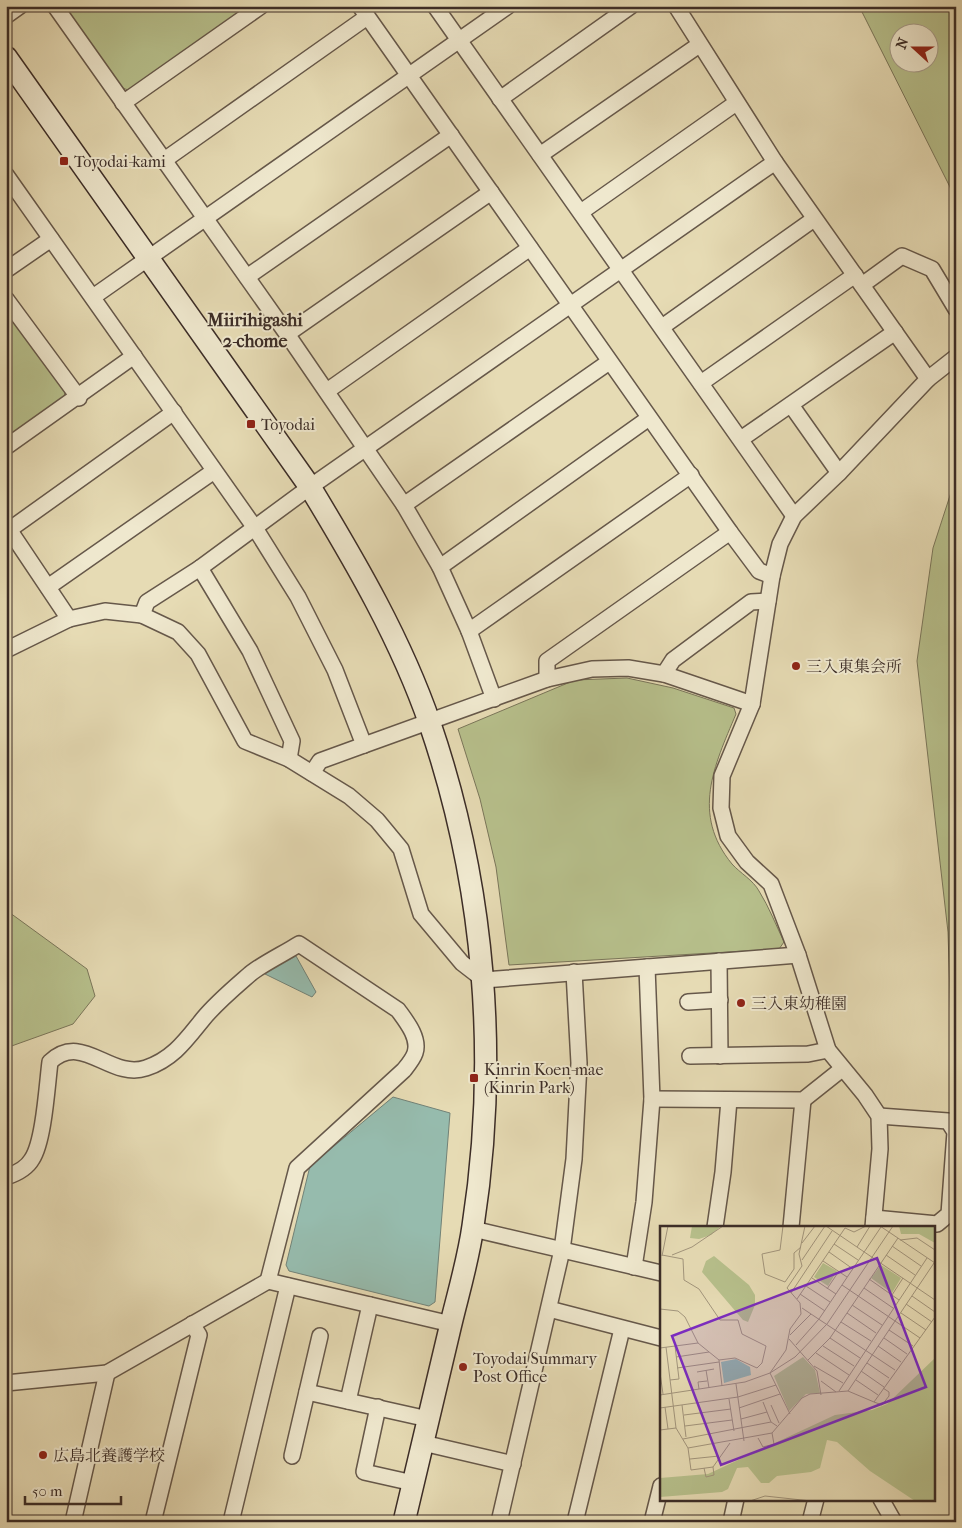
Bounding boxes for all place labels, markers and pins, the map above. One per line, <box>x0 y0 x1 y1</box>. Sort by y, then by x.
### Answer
place label: Toyodai-kami <box>74 152 166 171</box>
marker: Toyodai-kami <box>58 155 70 167</box>
place label: Toyodai <box>261 415 315 434</box>
marker: Toyodai <box>245 418 257 430</box>
place label: 三入東集会所 <box>806 657 902 676</box>
marker: 三入東集会所 <box>790 660 802 672</box>
place label: 三入東幼稚園 <box>751 994 847 1013</box>
marker: 三入東幼稚園 <box>735 997 747 1009</box>
place label: Kinrin Koen-mae (Kinrin Park) <box>484 1060 603 1097</box>
marker: Kinrin Koen-mae (Kinrin Park) <box>468 1072 480 1084</box>
place label: Toyodai Summary Post Office <box>473 1349 598 1386</box>
marker: Toyodai Summary Post Office <box>457 1361 469 1373</box>
place label: 広島北養護学校 <box>53 1446 165 1465</box>
marker: 広島北養護学校 <box>37 1449 49 1461</box>

